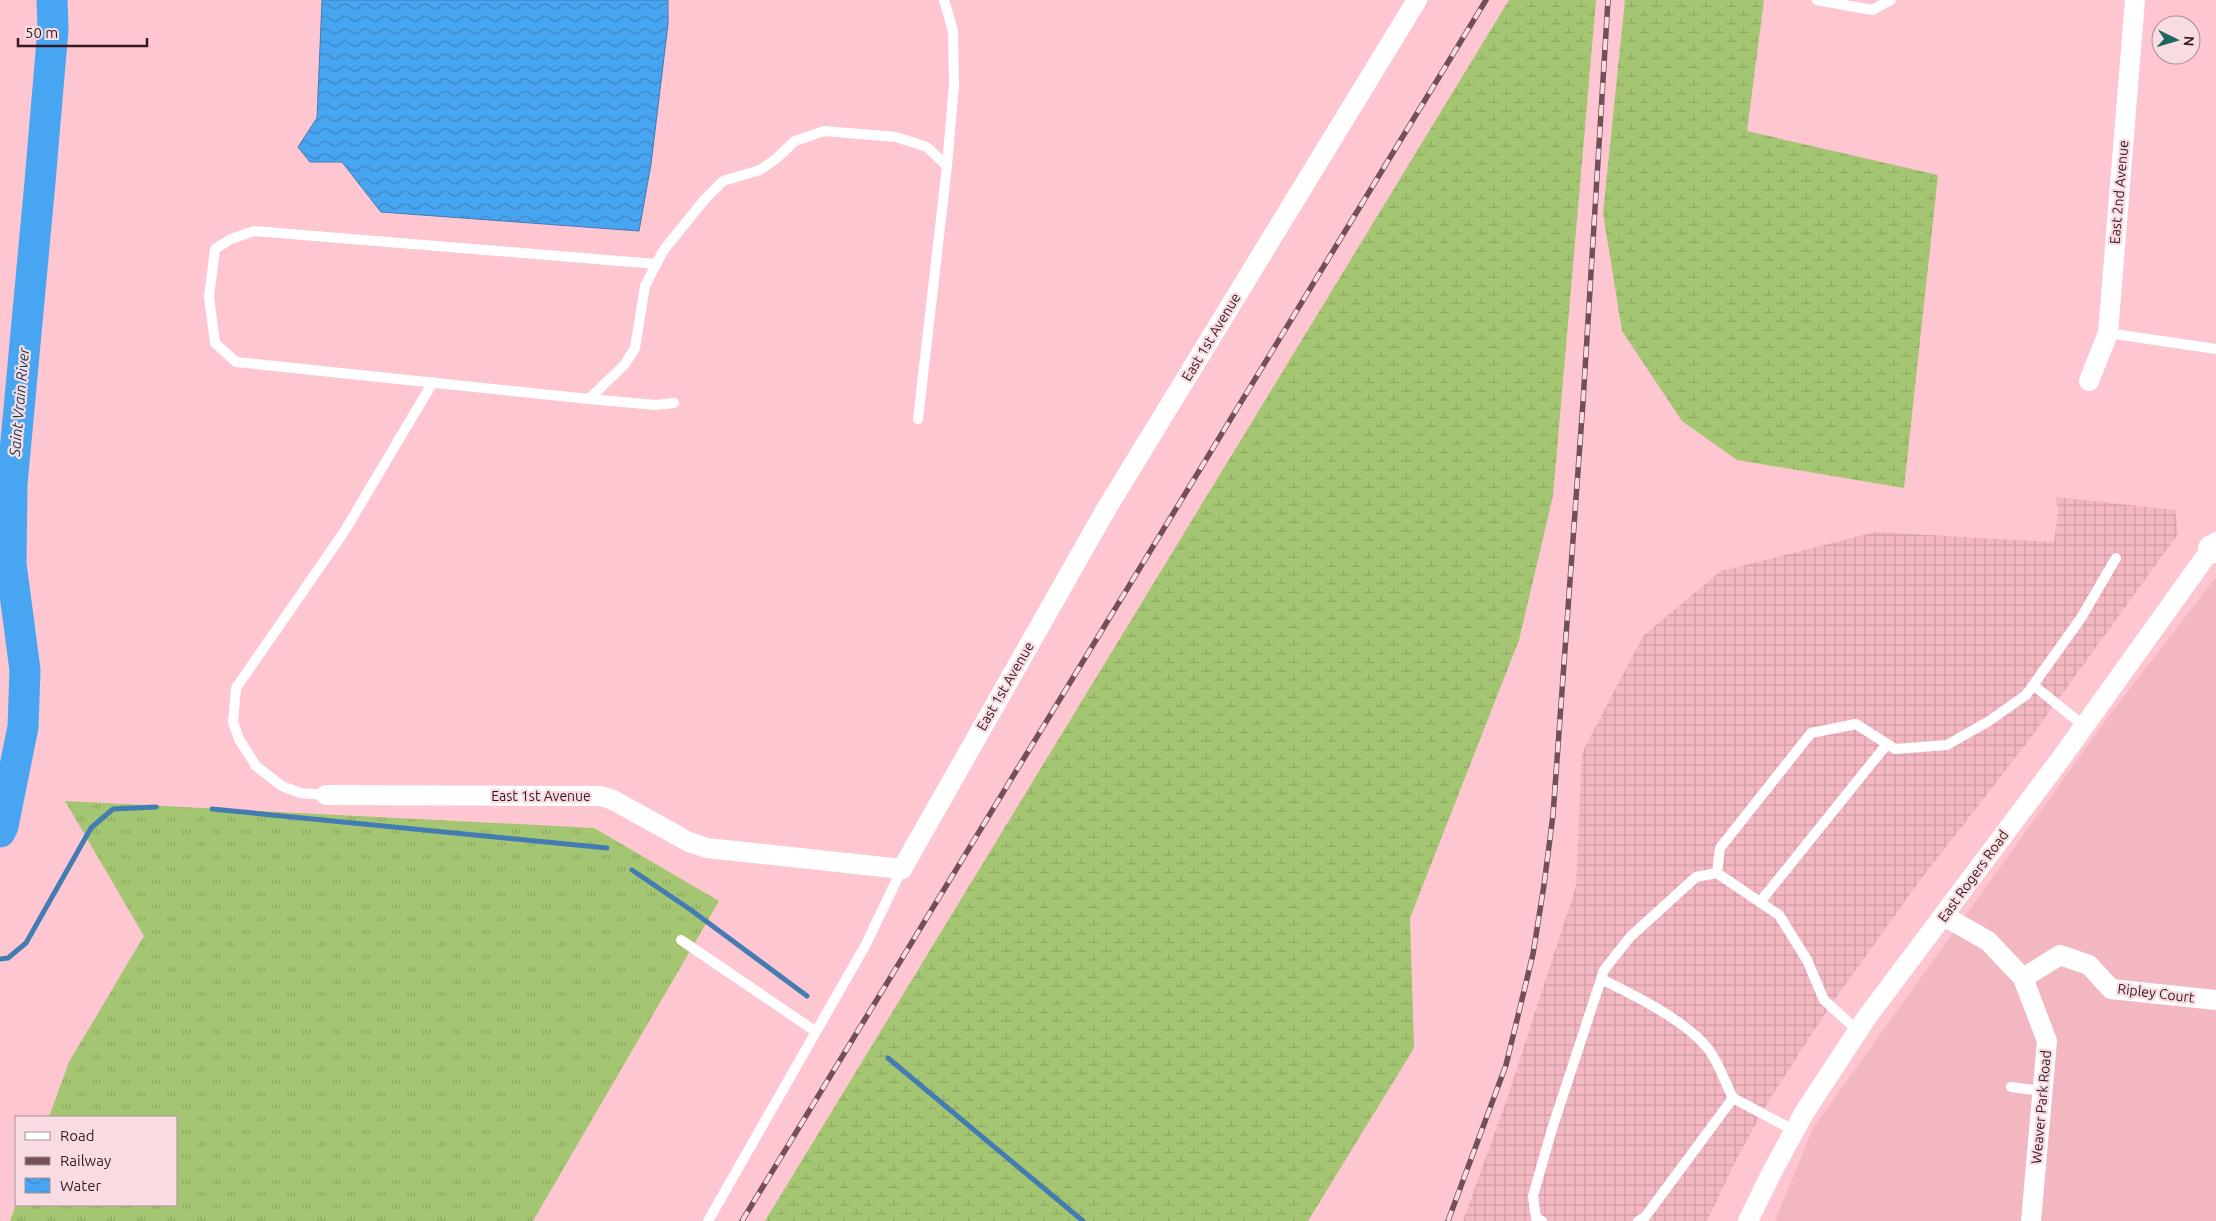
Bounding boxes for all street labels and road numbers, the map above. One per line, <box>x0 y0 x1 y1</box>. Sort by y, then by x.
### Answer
street label: East 2nd Avenue <box>2106 139 2132 245</box>
street label: East 1st Avenue <box>1178 290 1244 384</box>
street label: East 1st Avenue <box>973 639 1037 733</box>
street label: East 1st Avenue <box>491 788 591 804</box>
street label: East Rogers Road <box>1934 827 2012 925</box>
street label: Ripley Court <box>2117 980 2196 1006</box>
street label: Weaver Park Road <box>2028 1050 2054 1164</box>

